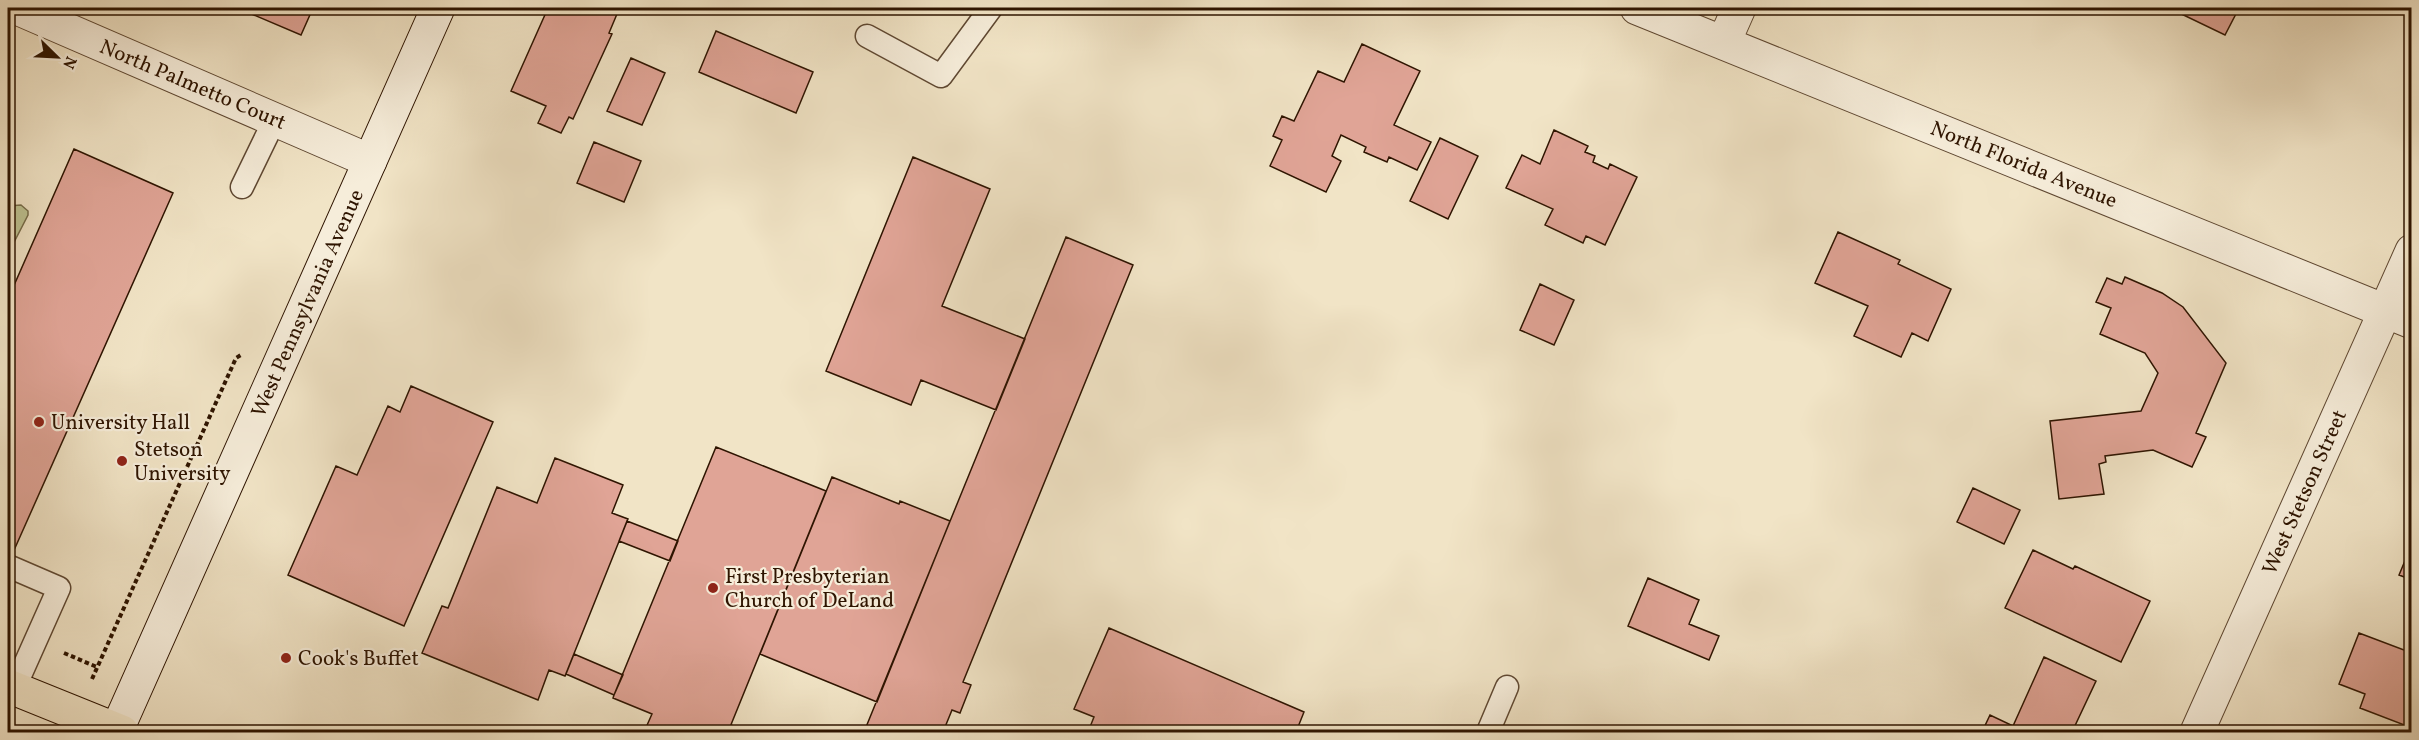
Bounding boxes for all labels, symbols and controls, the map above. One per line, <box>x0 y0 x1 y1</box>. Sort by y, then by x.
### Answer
north arrow <box>27 27 87 87</box>
street label: North Palmetto Court <box>95 33 290 138</box>
text: N <box>56 53 81 72</box>
street label: North Florida Avenue <box>1926 115 2121 216</box>
street label: West Pennsylvania Avenue <box>245 185 372 422</box>
street label: West Stetson Street <box>2256 405 2355 580</box>
place label: University Hall <box>51 409 190 438</box>
marker: University Hall <box>32 415 46 429</box>
place label: Stetson University <box>134 436 231 489</box>
marker: Stetson University <box>115 454 129 468</box>
place label: First Presbyterian Church of DeLand <box>725 563 894 616</box>
marker: First Presbyterian Church of DeLand <box>706 581 720 595</box>
place label: Cook's Buffet <box>298 645 419 674</box>
marker: Cook's Buffet <box>279 651 293 665</box>

